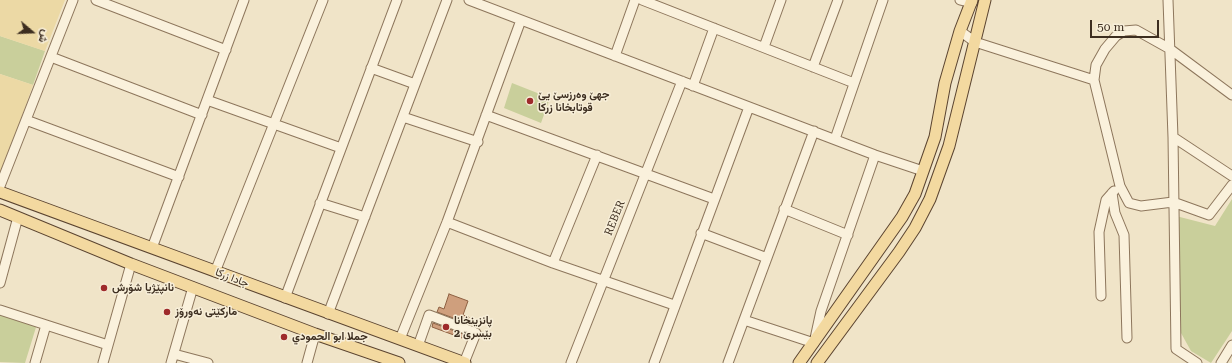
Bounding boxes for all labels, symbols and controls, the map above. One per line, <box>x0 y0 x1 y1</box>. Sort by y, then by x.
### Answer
north arrow <box>12 12 52 52</box>
scale bar <box>1092 12 1161 38</box>
text: 50 m <box>1097 20 1124 34</box>
text: ش <box>36 28 52 44</box>
place label: جھێ وەرزسێ یێ قوتابخانا زرکا <box>538 88 609 114</box>
marker: جھێ وەرزسێ یێ قوتابخانا زرکا <box>525 96 535 106</box>
street label: REBER <box>602 198 628 238</box>
street label: جادا زرکا <box>213 266 251 290</box>
place label: نانپێژیا شۆرش <box>112 281 174 295</box>
marker: نانپێژیا شۆرش <box>99 283 109 293</box>
place label: مارکێتی نەورۆز <box>175 305 237 319</box>
marker: مارکێتی نەورۆز <box>162 307 172 317</box>
place label: پانزینخانا بێسرێ 2 <box>454 314 492 340</box>
marker: پانزینخانا بێسرێ 2 <box>441 322 451 332</box>
place label: جملا ابو الحمودي <box>292 330 368 344</box>
marker: جملا ابو الحمودي <box>279 332 289 342</box>

